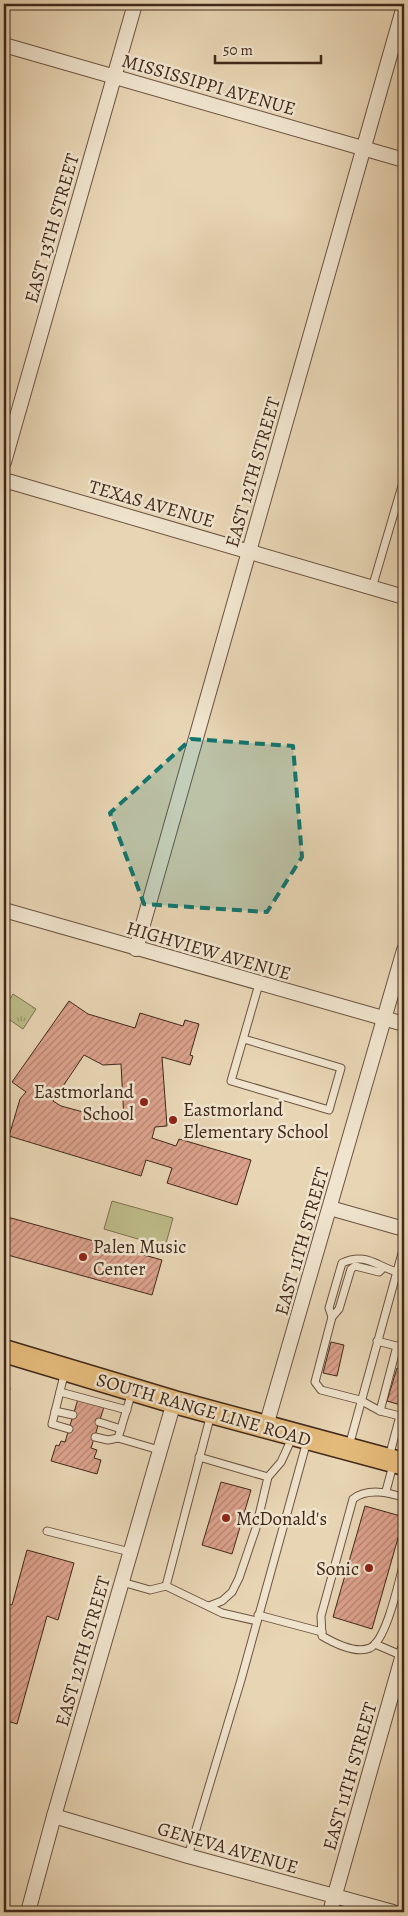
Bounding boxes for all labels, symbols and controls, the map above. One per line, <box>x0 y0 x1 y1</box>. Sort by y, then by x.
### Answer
scale bar <box>215 32 322 64</box>
text: 50 m <box>223 40 253 60</box>
street label: MISSISSIPPI AVENUE <box>119 48 299 122</box>
street label: EAST 13TH STREET <box>18 150 86 306</box>
street label: EAST 12TH STREET <box>219 393 287 551</box>
street label: TEXAS AVENUE <box>86 474 218 534</box>
street label: HIGHVIEW AVENUE <box>123 915 294 987</box>
place label: Eastmorland School <box>34 1079 135 1127</box>
marker: Eastmorland School <box>138 1096 150 1108</box>
place label: Eastmorland Elementary School <box>183 1097 329 1145</box>
marker: Eastmorland Elementary School <box>167 1114 179 1126</box>
street label: EAST 11TH STREET <box>268 1164 336 1318</box>
place label: Palen Music Center <box>93 1234 186 1282</box>
marker: Palen Music Center <box>77 1251 89 1263</box>
street label: SOUTH RANGE LINE ROAD <box>93 1367 314 1453</box>
place label: McDonald's <box>236 1506 327 1532</box>
marker: McDonald's <box>220 1512 232 1524</box>
place label: Sonic <box>316 1556 359 1582</box>
marker: Sonic <box>363 1562 375 1574</box>
street label: EAST 12TH STREET <box>49 1572 117 1730</box>
street label: EAST 11TH STREET <box>316 1699 384 1853</box>
street label: GENEVA AVENUE <box>154 1815 301 1880</box>

